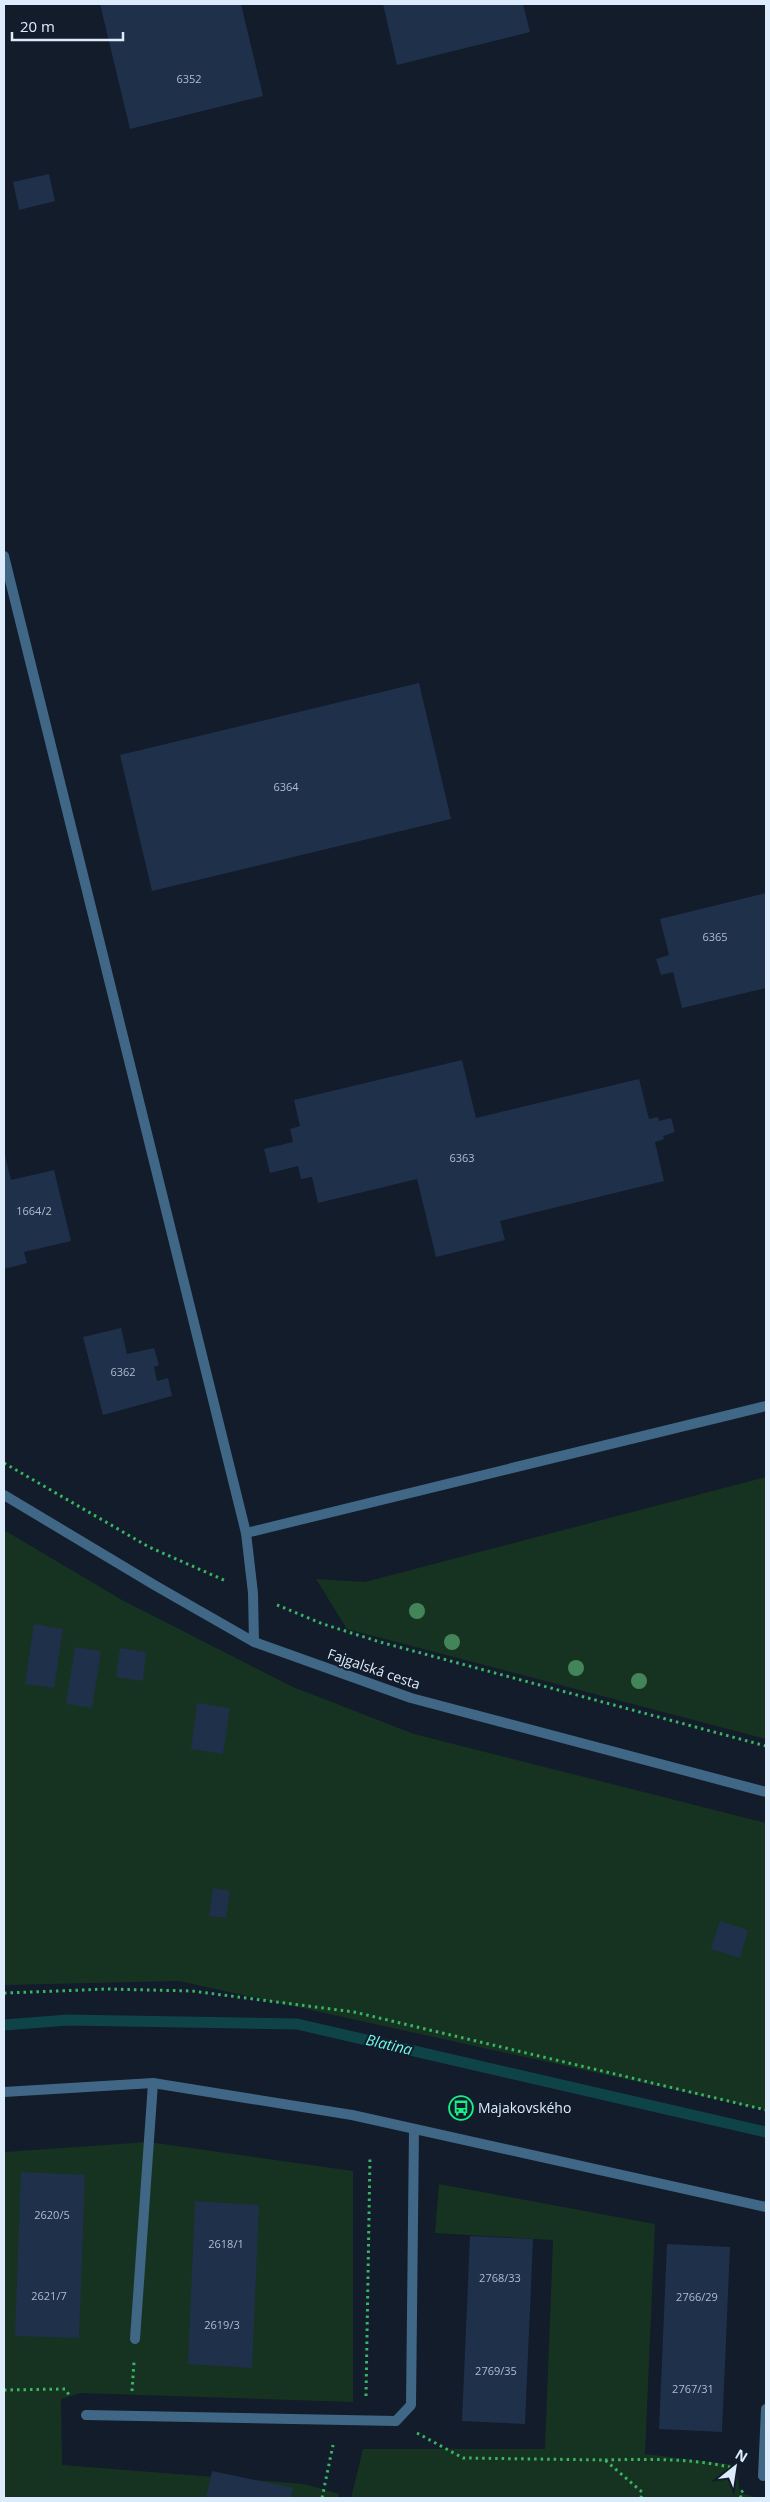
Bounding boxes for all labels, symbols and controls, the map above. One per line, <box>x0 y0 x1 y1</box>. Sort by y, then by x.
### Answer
scale bar <box>12 10 124 42</box>
text: 20 m <box>20 16 55 36</box>
house number: 6352 <box>176 71 202 86</box>
house number: 6364 <box>273 779 299 794</box>
house number: 6365 <box>702 929 728 944</box>
house number: 6363 <box>449 1150 475 1165</box>
house number: 1664/2 <box>16 1203 52 1218</box>
house number: 6362 <box>110 1364 136 1379</box>
street label: Fajgalská cesta <box>325 1644 423 1693</box>
water label: Blatina <box>364 2029 415 2059</box>
bus stop icon: Majakovského <box>448 2095 474 2121</box>
place label: Majakovského <box>478 2098 571 2117</box>
house number: 2620/5 <box>34 2207 70 2222</box>
house number: 2618/1 <box>208 2236 244 2251</box>
house number: 2768/33 <box>479 2270 521 2285</box>
house number: 2621/7 <box>31 2288 67 2303</box>
house number: 2766/29 <box>676 2289 718 2304</box>
house number: 2619/3 <box>204 2317 240 2332</box>
house number: 2769/35 <box>475 2363 517 2378</box>
house number: 2767/31 <box>672 2381 714 2396</box>
north arrow <box>710 2442 760 2492</box>
text: N <box>732 2444 751 2466</box>

